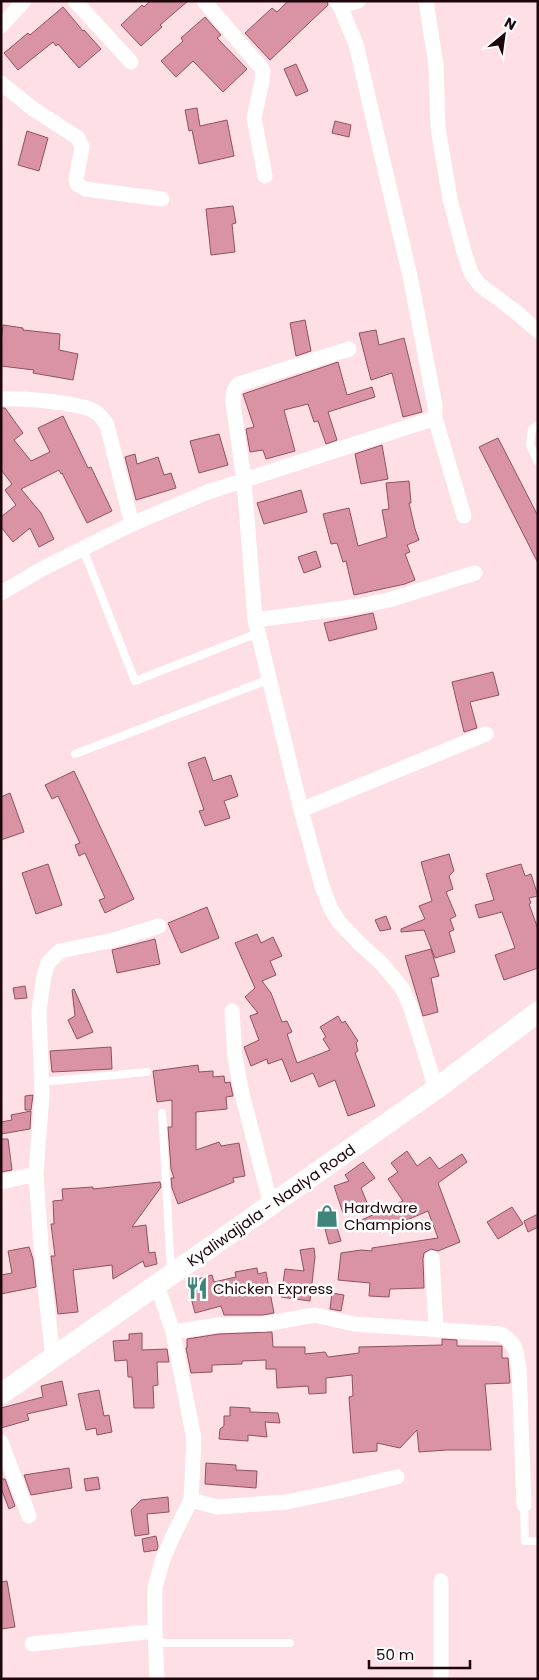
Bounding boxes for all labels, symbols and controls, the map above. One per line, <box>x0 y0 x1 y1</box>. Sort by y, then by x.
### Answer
north arrow <box>479 10 529 60</box>
text: N <box>501 12 520 35</box>
street label: Kyaliwajjala - Naalya Road <box>183 1139 359 1271</box>
place label: Hardware Champions <box>344 1197 432 1235</box>
shop icon: Hardware Champions <box>314 1203 340 1229</box>
restaurant icon: Chicken Express <box>184 1275 210 1301</box>
place label: Chicken Express <box>213 1278 333 1299</box>
scale bar <box>369 1638 470 1670</box>
text: 50 m <box>376 1644 414 1665</box>

